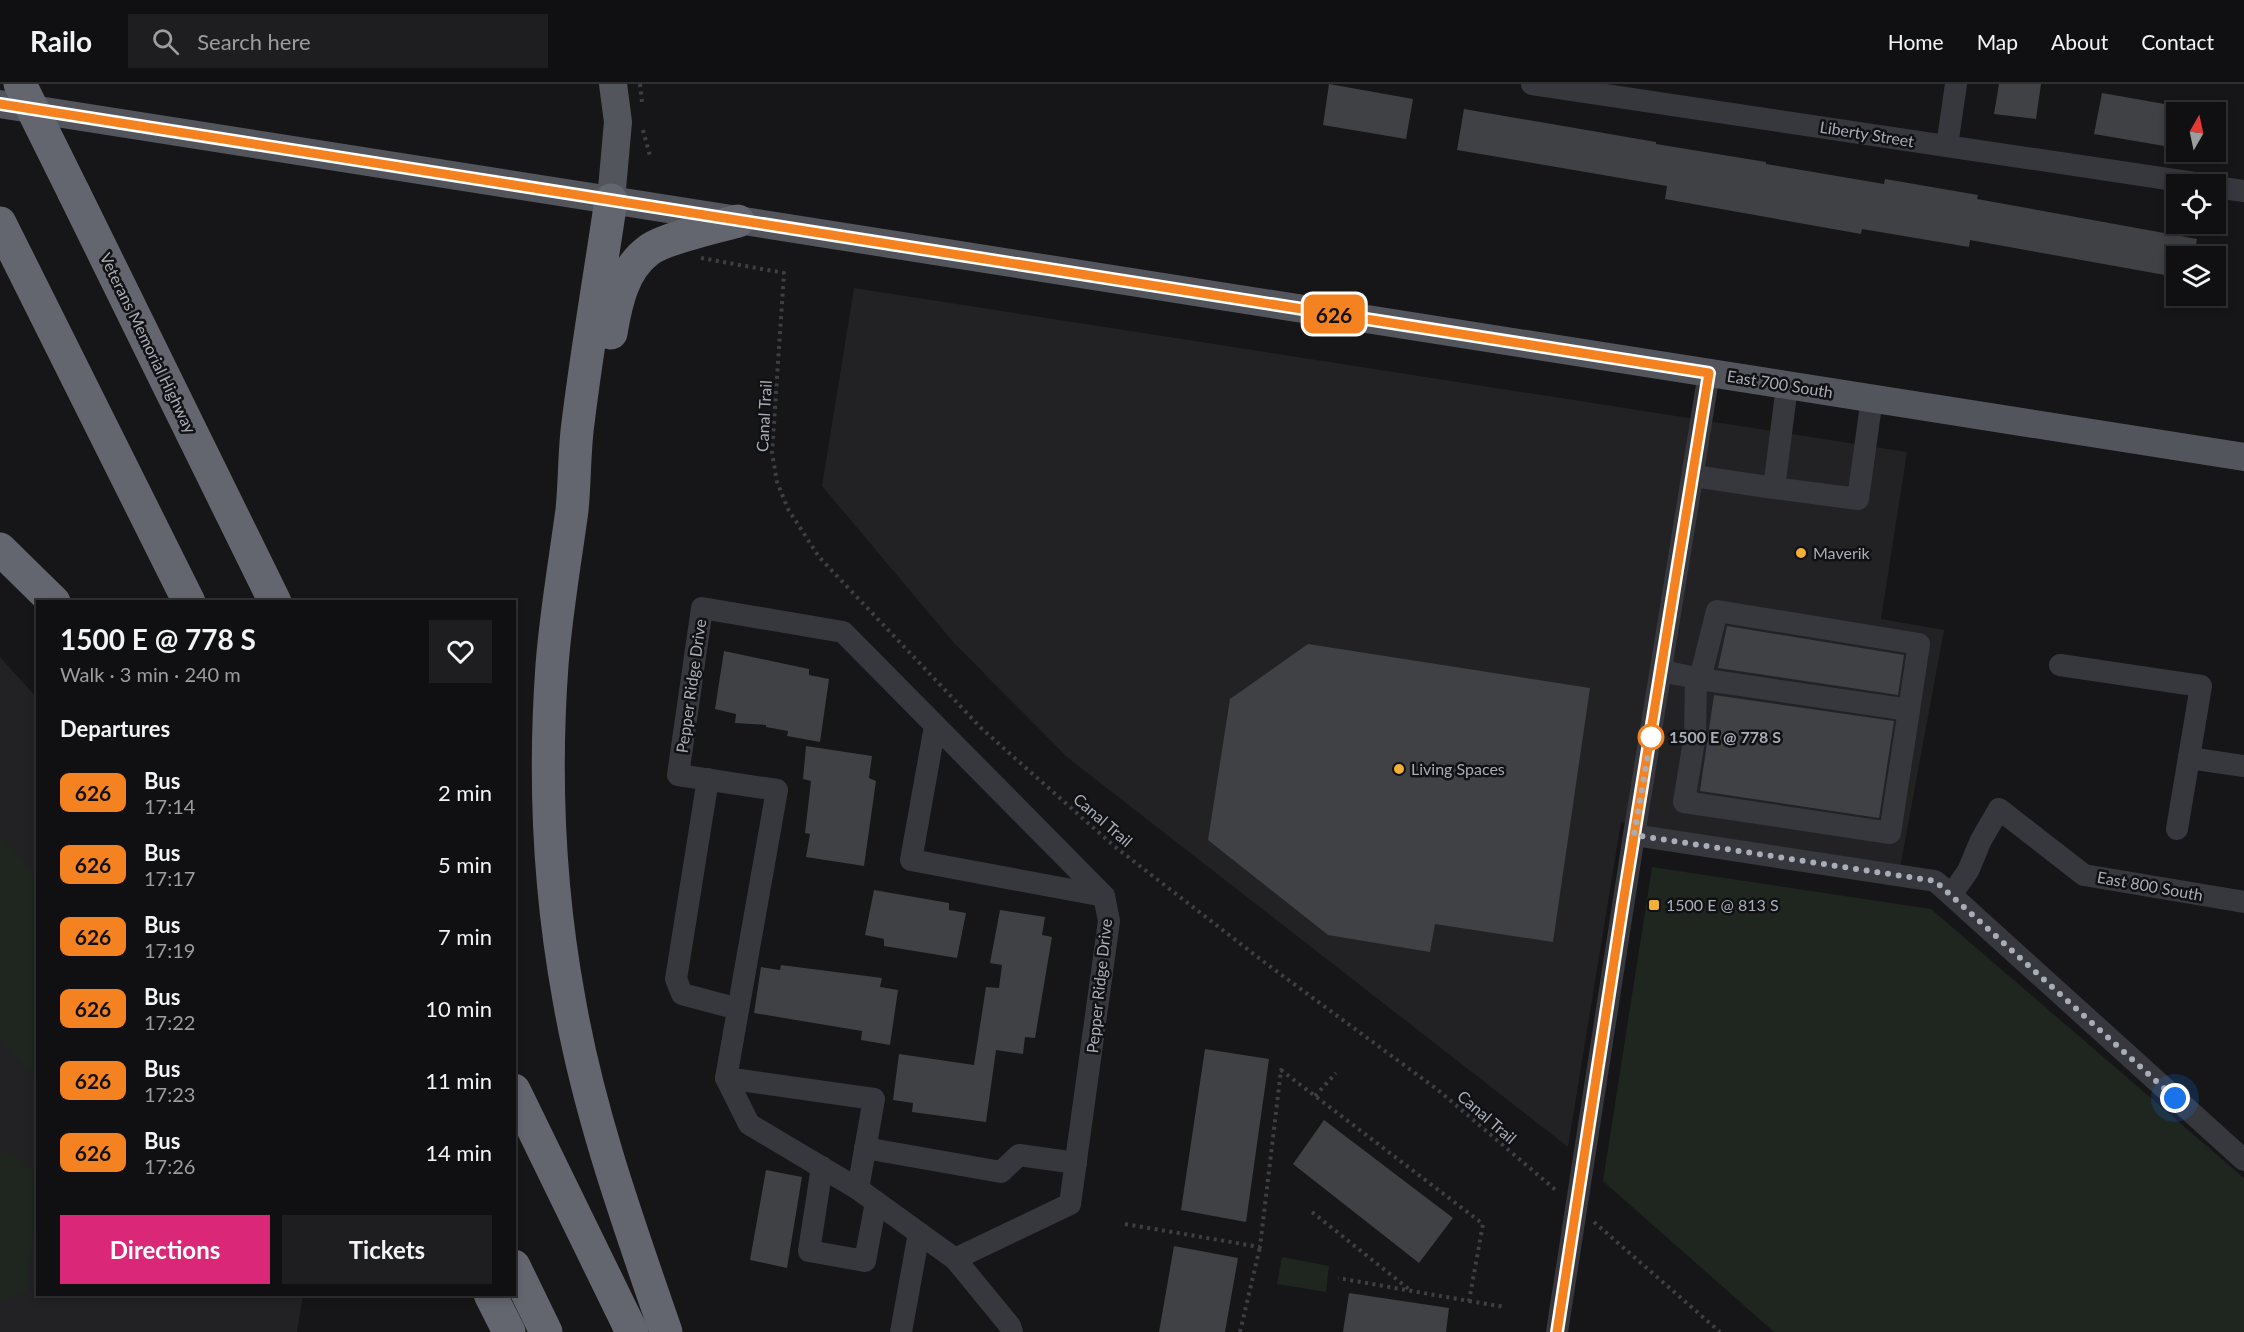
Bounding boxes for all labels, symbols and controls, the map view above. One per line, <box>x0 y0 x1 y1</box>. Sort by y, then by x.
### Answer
search box <box>128 14 548 68</box>
text: Railo <box>30 24 92 58</box>
icon: search <box>149 25 182 58</box>
text: Search here <box>197 28 311 55</box>
text: Home <box>1888 29 1944 54</box>
text: Map <box>1977 29 2018 54</box>
text: About <box>2051 29 2108 54</box>
text: Contact <box>2141 29 2214 54</box>
north arrow <box>2166 102 2226 162</box>
map controls <box>2166 102 2226 306</box>
street label: Liberty Street <box>1819 117 1916 150</box>
button: locate <box>2166 174 2226 234</box>
button: layers <box>2166 246 2226 306</box>
street label: Veterans Memorial Highway <box>96 250 201 437</box>
line badge: 626 <box>1300 294 1368 334</box>
text: 626 <box>1316 302 1352 327</box>
street label: East 700 South <box>1726 366 1834 401</box>
street label: Canal Trail <box>752 380 775 452</box>
place label: Maverik <box>1813 543 1871 562</box>
marker: Maverik <box>1794 546 1808 560</box>
street label: Pepper Ridge Drive <box>672 618 709 754</box>
button: heart <box>429 620 492 683</box>
text: 1500 E @ 778 S <box>60 622 256 656</box>
text: Walk · 3 min · 240 m <box>60 662 241 686</box>
text: Departures <box>60 715 170 742</box>
marker: 1500 E @ 778 S <box>1638 724 1664 750</box>
place label: 1500 E @ 778 S <box>1669 727 1781 746</box>
place label: Living Spaces <box>1411 759 1505 778</box>
marker: Living Spaces <box>1392 762 1406 776</box>
text: Bus <box>144 767 180 794</box>
text: 2 min <box>438 779 492 806</box>
text: 626 <box>75 780 111 805</box>
street label: Canal Trail <box>1070 789 1137 850</box>
text: 17:14 <box>144 794 195 818</box>
text: Bus <box>144 839 180 866</box>
text: 5 min <box>438 851 492 878</box>
text: 626 <box>75 852 111 877</box>
text: 17:17 <box>144 866 195 890</box>
street label: East 800 South <box>2096 867 2204 904</box>
place label: 1500 E @ 813 S <box>1666 895 1779 914</box>
marker: 1500 E @ 813 S <box>1647 898 1661 912</box>
text: Bus <box>144 911 180 938</box>
street label: Pepper Ridge Drive <box>1082 918 1115 1054</box>
text: 7 min <box>438 923 492 950</box>
text: 626 <box>75 924 111 949</box>
text: 17:19 <box>144 938 195 962</box>
text: Bus <box>144 983 180 1010</box>
text: 10 min <box>425 995 492 1022</box>
text: 626 <box>75 996 111 1021</box>
text: 17:22 <box>144 1010 195 1034</box>
text: Bus <box>144 1055 180 1082</box>
text: 11 min <box>425 1067 492 1094</box>
text: 626 <box>75 1068 111 1093</box>
text: 17:23 <box>144 1082 195 1106</box>
your location <box>2160 1083 2190 1113</box>
street label: Canal Trail <box>1454 1086 1521 1147</box>
text: Bus <box>144 1127 180 1154</box>
text: 14 min <box>425 1139 492 1166</box>
text: 626 <box>75 1140 111 1165</box>
text: 17:26 <box>144 1154 195 1178</box>
button: Directions <box>60 1215 270 1284</box>
button: Tickets <box>282 1215 492 1284</box>

